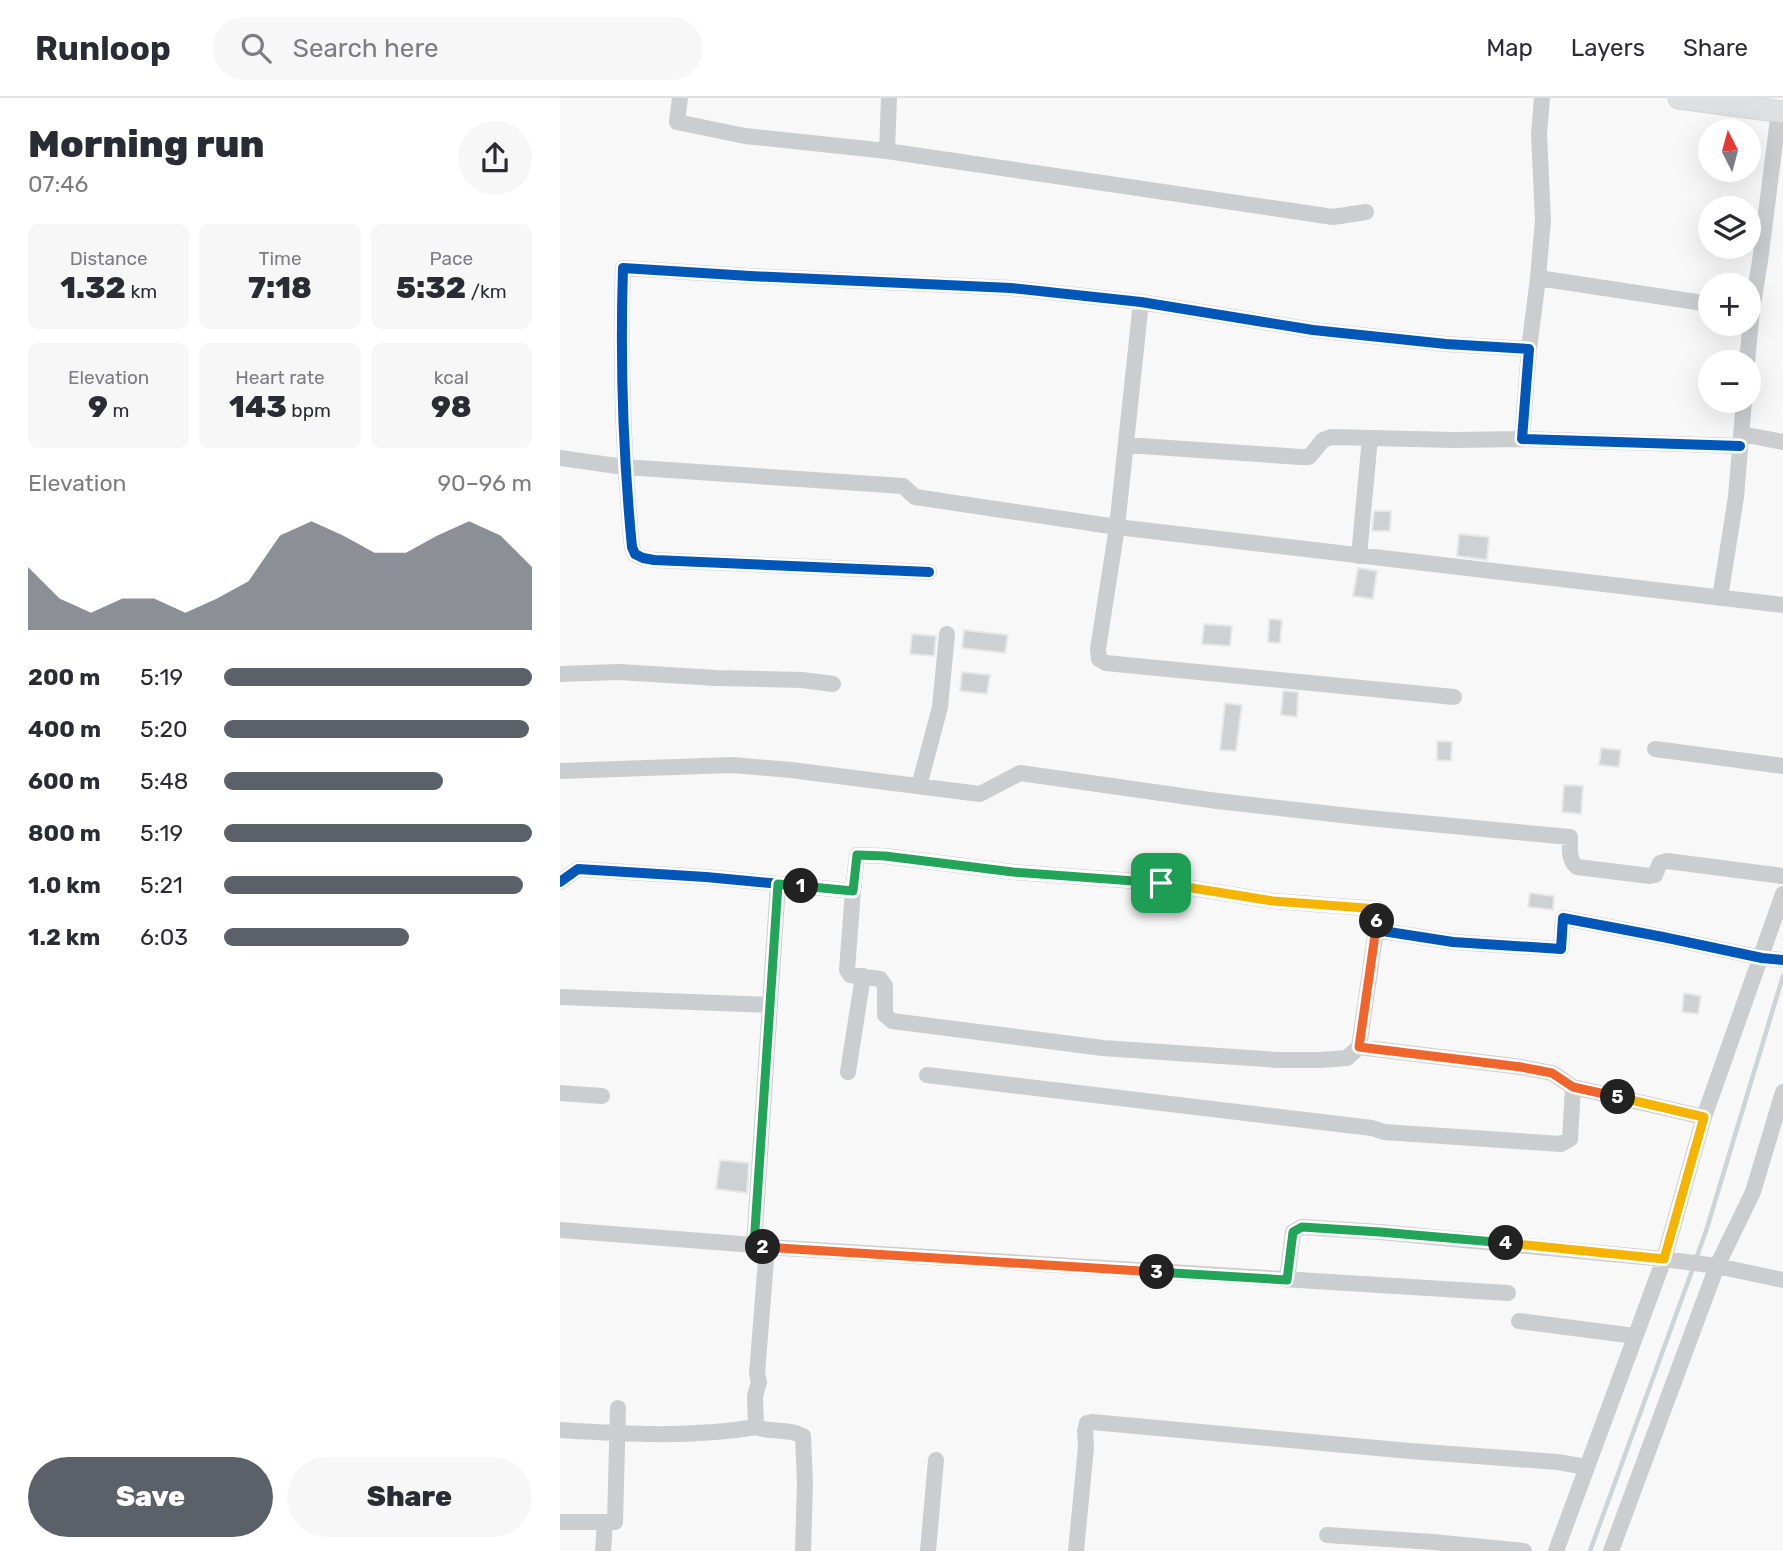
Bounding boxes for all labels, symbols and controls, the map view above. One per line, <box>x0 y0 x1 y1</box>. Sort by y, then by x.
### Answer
search box <box>213 17 703 80</box>
text: Runloop <box>35 29 171 68</box>
icon: search <box>237 29 275 67</box>
text: Search here <box>293 33 439 64</box>
text: Map <box>1486 34 1533 62</box>
text: Layers <box>1571 34 1645 62</box>
text: Share <box>1683 34 1748 62</box>
north arrow <box>1698 119 1760 182</box>
map controls <box>1698 119 1761 413</box>
text: Morning run <box>28 121 265 167</box>
button: share <box>458 121 532 195</box>
text: 07:46 <box>28 170 88 198</box>
button: layers <box>1698 196 1761 259</box>
text: Distance <box>70 247 148 270</box>
text: Time <box>258 247 302 270</box>
text: Pace <box>430 247 473 270</box>
text: 1.32 <box>60 270 126 306</box>
text: 7:18 <box>248 270 312 306</box>
text: 5:32 <box>396 270 466 306</box>
button: + <box>1698 273 1761 336</box>
text: km <box>126 280 157 303</box>
text: /km <box>466 280 507 303</box>
button: − <box>1698 350 1761 413</box>
text: Elevation <box>68 366 149 389</box>
text: Heart rate <box>235 366 325 389</box>
text: kcal <box>434 366 469 389</box>
text: 9 <box>88 389 108 425</box>
text: 143 <box>229 389 287 425</box>
text: 98 <box>431 389 472 425</box>
text: m <box>108 399 129 422</box>
text: bpm <box>287 399 331 422</box>
text: Elevation <box>28 469 127 497</box>
text: 90–96 m <box>437 469 532 497</box>
text: 200 m <box>28 663 100 691</box>
text: 5:19 <box>140 663 183 691</box>
text: 400 m <box>28 715 101 743</box>
text: 5:20 <box>140 715 188 743</box>
text: 600 m <box>28 767 100 795</box>
text: 5:48 <box>140 767 188 795</box>
text: 800 m <box>28 819 101 847</box>
text: 5:19 <box>140 819 183 847</box>
pin <box>1131 853 1191 913</box>
icon: arrive <box>1142 864 1180 902</box>
pin: 1 <box>784 868 818 904</box>
text: 1.0 km <box>28 871 101 899</box>
text: 5:21 <box>140 871 183 899</box>
text: 1 <box>796 874 805 897</box>
pin: 6 <box>1360 904 1394 938</box>
text: 6 <box>1370 909 1383 932</box>
text: 1.2 km <box>28 923 100 951</box>
text: 6:03 <box>140 923 188 951</box>
pin: 5 <box>1600 1080 1636 1114</box>
text: 5 <box>1611 1085 1624 1108</box>
pin: 4 <box>1488 1226 1524 1260</box>
pin: 2 <box>746 1230 780 1264</box>
text: 4 <box>1499 1231 1512 1254</box>
text: 2 <box>756 1235 769 1258</box>
pin: 3 <box>1140 1254 1174 1290</box>
text: 3 <box>1150 1260 1163 1283</box>
button: Save <box>28 1457 273 1537</box>
button: Share <box>287 1457 532 1537</box>

